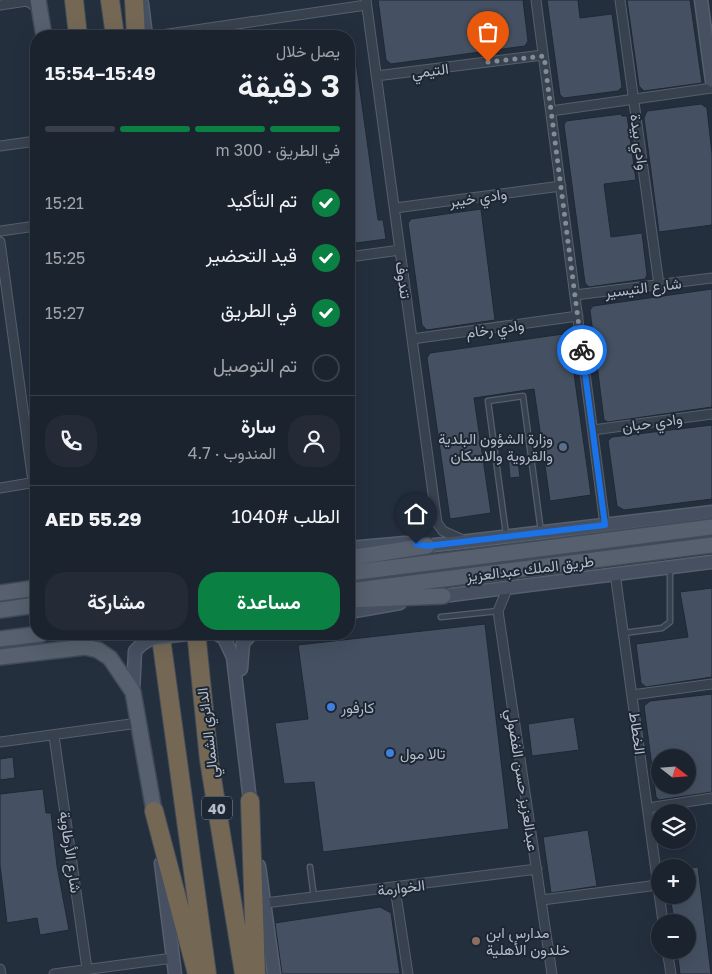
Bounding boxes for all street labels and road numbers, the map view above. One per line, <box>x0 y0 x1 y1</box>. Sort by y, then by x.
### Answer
street label: التيمي <box>410 59 450 86</box>
street label: وادي بيدة <box>622 113 653 172</box>
street label: وادي خيبر <box>447 184 509 215</box>
street label: تندوف <box>391 260 416 300</box>
street label: شارع التيسير <box>603 273 683 304</box>
street label: وادي رخام <box>465 315 526 346</box>
street label: وادي حبان <box>621 409 684 440</box>
street label: طريق الملك عبدالعزيز <box>464 551 595 587</box>
street label: الدائري الشمالي <box>193 686 226 779</box>
street label: عبدالعزيز حسن الفضولي <box>498 707 543 854</box>
street label: الخطاط <box>626 710 650 756</box>
road number: 40 <box>202 796 232 820</box>
street label: شارع الأرطاوية <box>53 810 86 895</box>
street label: الخوارمة <box>376 875 426 900</box>

